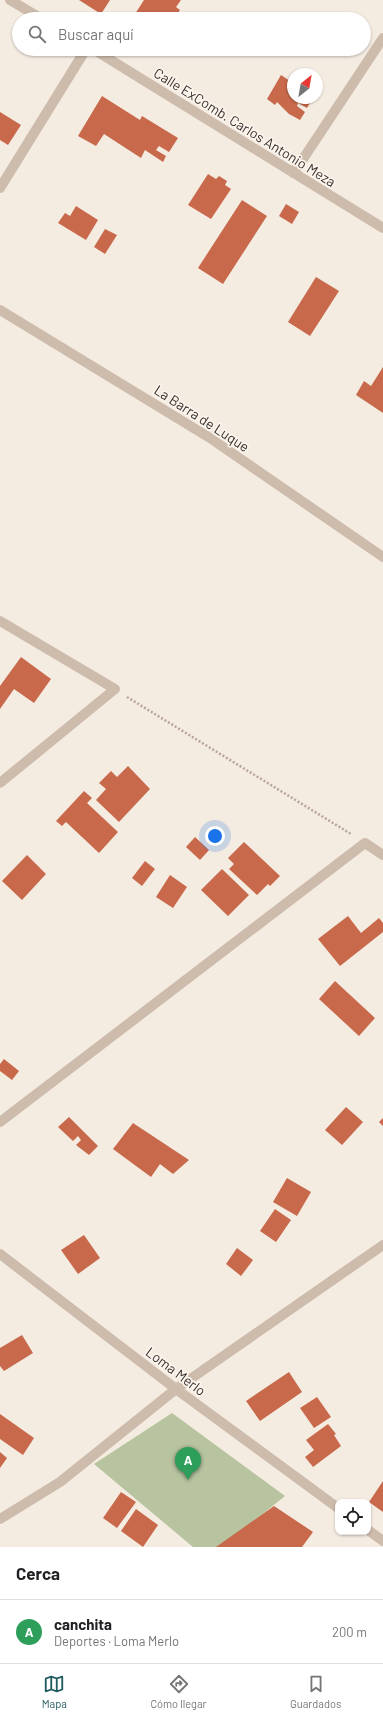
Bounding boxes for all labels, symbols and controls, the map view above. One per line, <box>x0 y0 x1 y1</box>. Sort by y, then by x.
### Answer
search box <box>12 12 371 56</box>
icon: search <box>26 23 48 45</box>
text: Buscar aquí <box>58 25 134 43</box>
street label: Calle ExComb. Carlos Antonio Meza <box>151 64 339 190</box>
north arrow <box>287 68 323 104</box>
street label: La Barra de Luque <box>151 381 253 455</box>
your location <box>205 826 225 846</box>
street label: Loma Merlo <box>143 1343 209 1399</box>
pin: A <box>175 1447 201 1480</box>
map controls <box>335 1499 371 1535</box>
button: locate <box>335 1499 371 1535</box>
text: Cerca <box>16 1563 60 1583</box>
text: canchita <box>54 1615 112 1633</box>
text: A <box>25 1624 33 1640</box>
text: 200 m <box>332 1624 367 1640</box>
text: Deportes · Loma Merlo <box>54 1633 179 1649</box>
tab: Mapa <box>42 1673 67 1710</box>
tab: Cómo llegar <box>150 1673 207 1710</box>
tab: Guardados <box>290 1673 341 1710</box>

